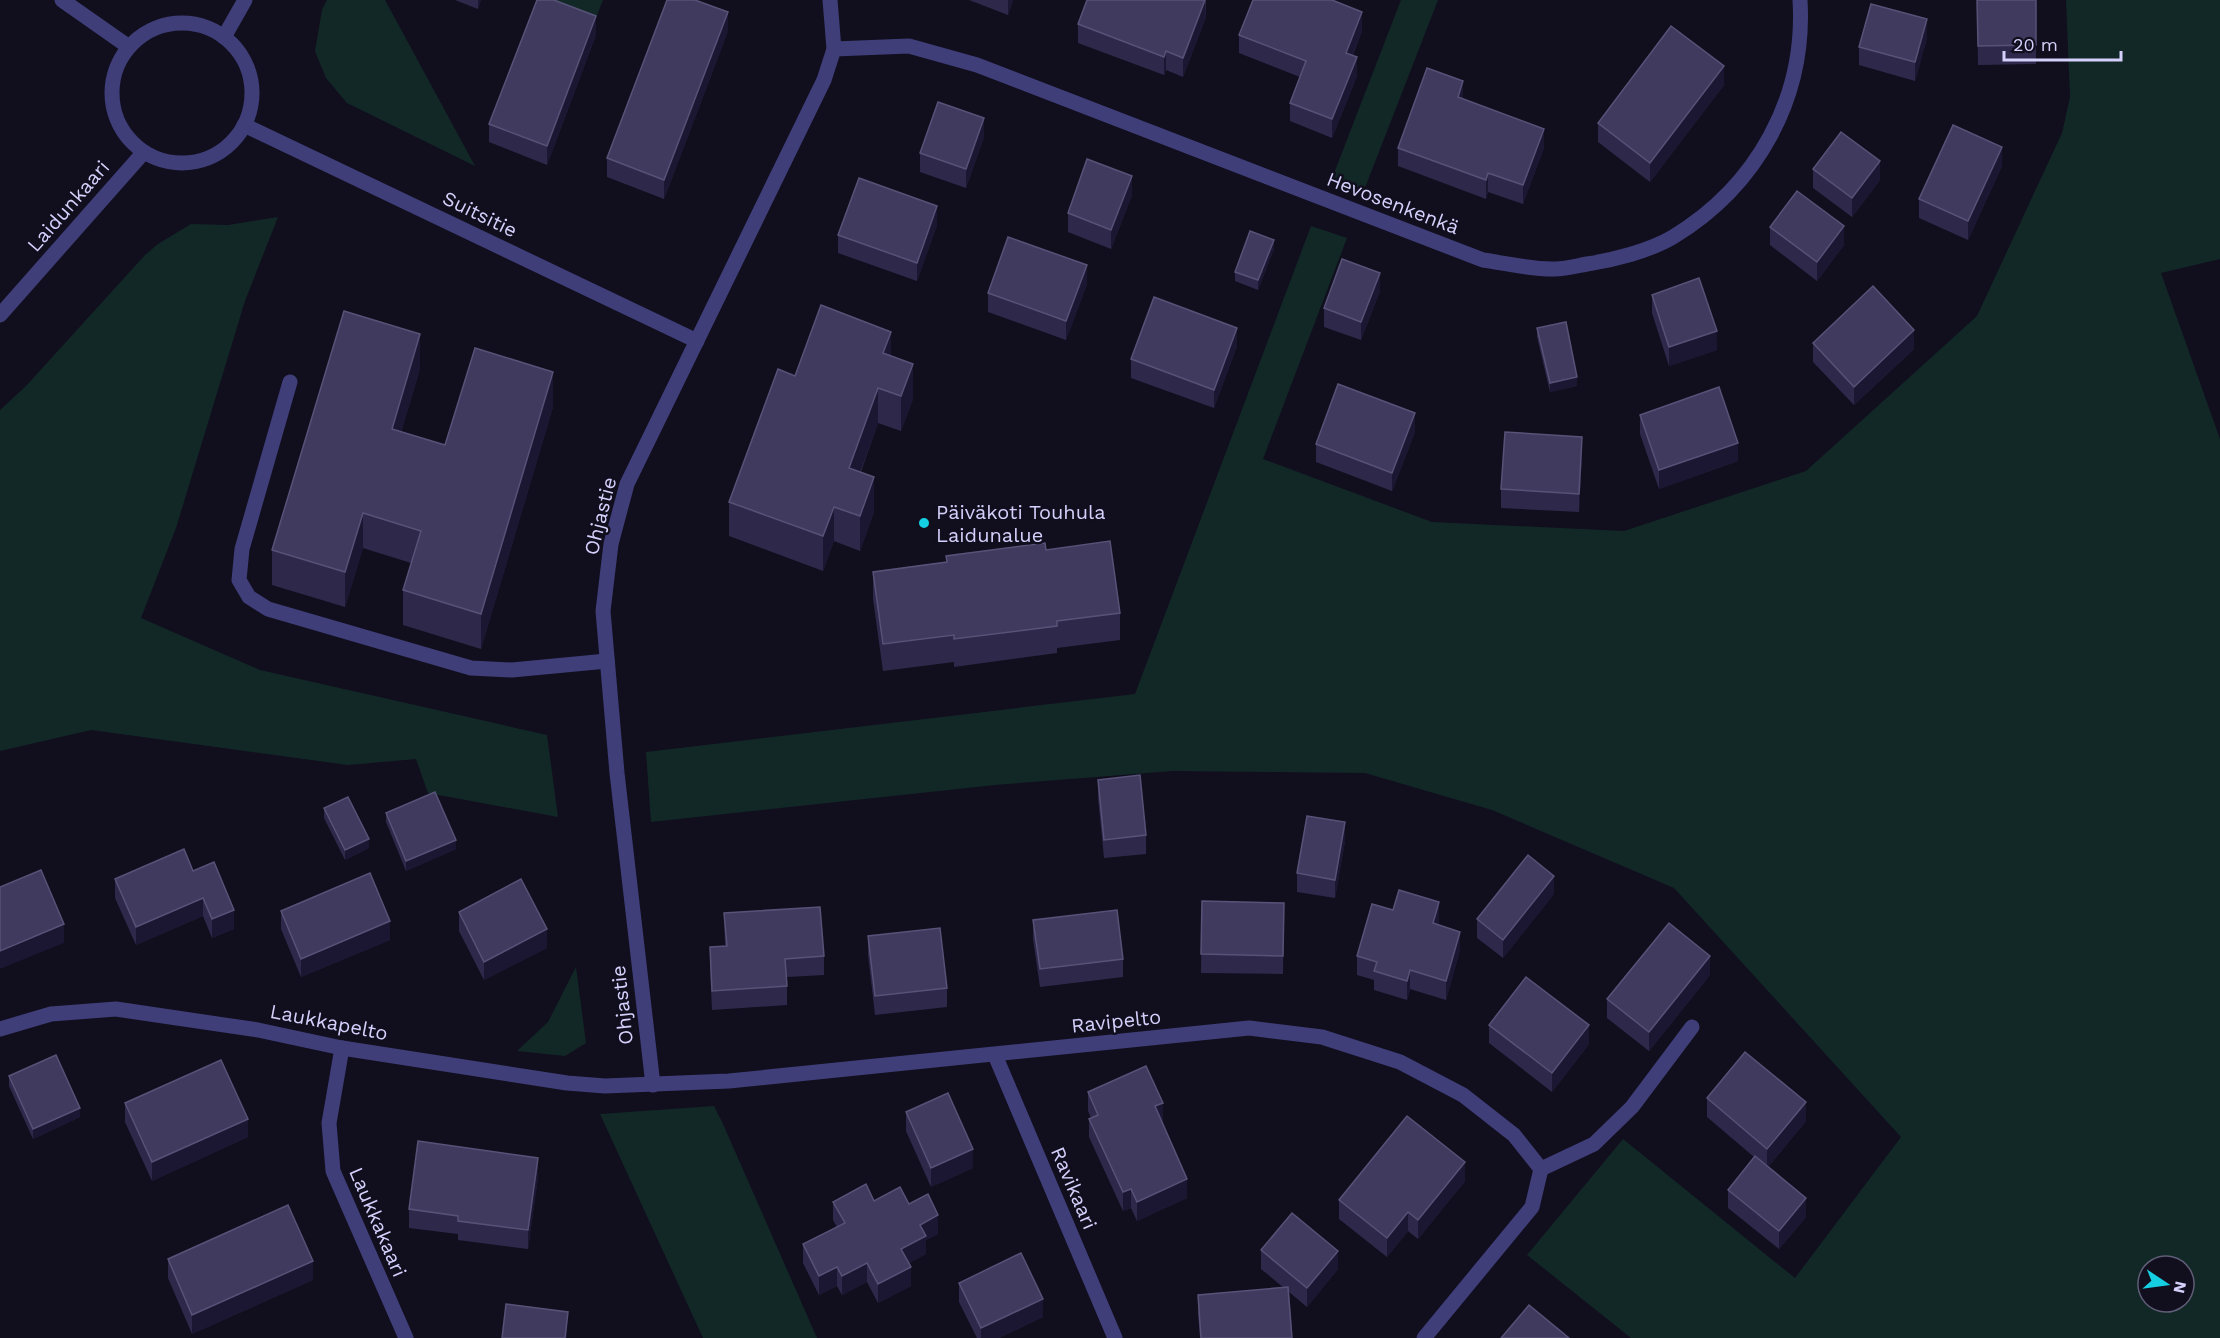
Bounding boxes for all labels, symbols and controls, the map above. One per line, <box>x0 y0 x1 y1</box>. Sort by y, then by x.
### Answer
scale bar <box>2004 24 2121 62</box>
text: 20 m <box>2013 34 2058 55</box>
street label: Laidunkaari <box>22 155 114 257</box>
street label: Hevosenkenkä <box>1323 167 1463 239</box>
street label: Suitsitie <box>439 186 521 242</box>
street label: Ohjastie <box>579 474 621 558</box>
place label: Päiväkoti Touhula Laidunalue <box>936 500 1105 547</box>
marker: Päiväkoti Touhula Laidunalue <box>917 516 931 530</box>
street label: Ohjastie <box>606 964 638 1046</box>
street label: Laukkapelto <box>268 999 390 1045</box>
street label: Ravipelto <box>1070 1004 1162 1038</box>
street label: Ravikaari <box>1046 1143 1102 1233</box>
street label: Laukkakaari <box>344 1164 412 1280</box>
north arrow <box>2136 1254 2196 1314</box>
text: N <box>2170 1279 2191 1295</box>

